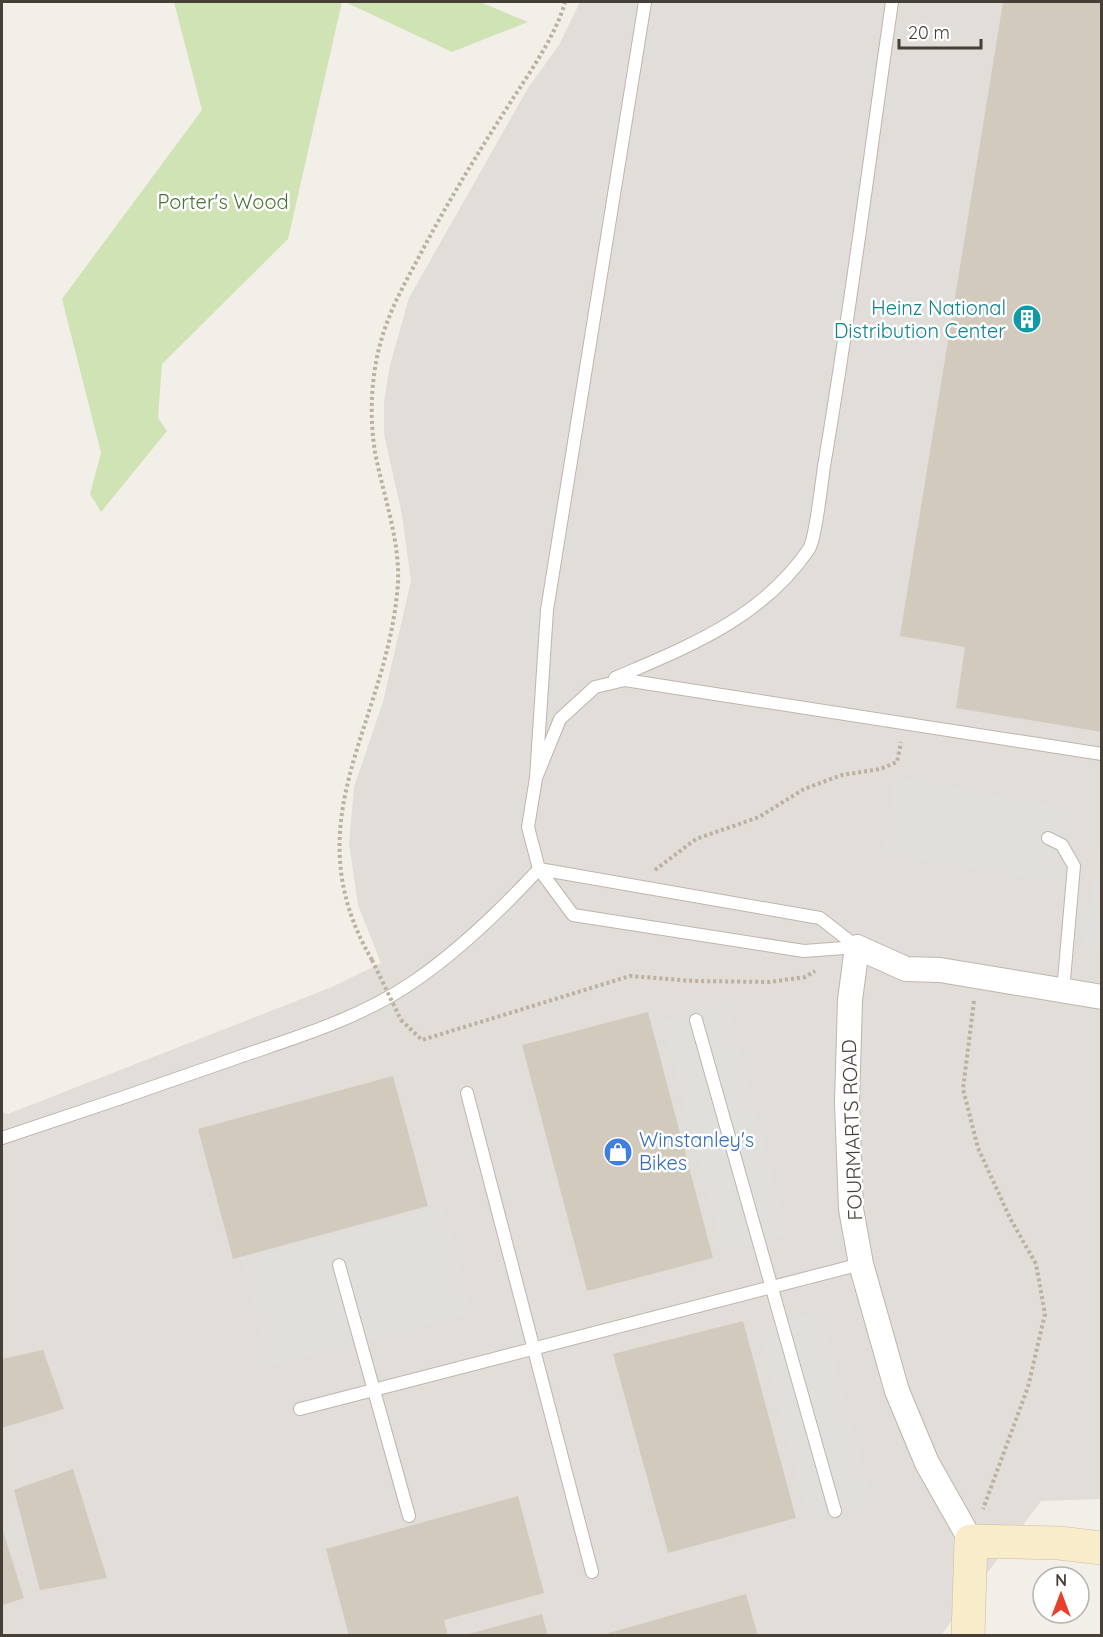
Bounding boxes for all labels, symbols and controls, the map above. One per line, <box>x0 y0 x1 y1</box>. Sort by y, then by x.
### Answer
scale bar <box>899 12 982 50</box>
text: 20 m <box>908 21 950 44</box>
park label: Porter's Wood <box>157 189 289 214</box>
place label: Heinz National Distribution Center <box>834 295 1006 343</box>
building icon: Heinz National Distribution Center <box>1011 303 1043 335</box>
street label: FOURMARTS ROAD <box>836 1039 867 1221</box>
place label: Winstanley's Bikes <box>639 1127 754 1175</box>
shop icon: Winstanley's Bikes <box>602 1136 634 1168</box>
north arrow <box>1031 1565 1091 1625</box>
text: N <box>1055 1570 1067 1590</box>

